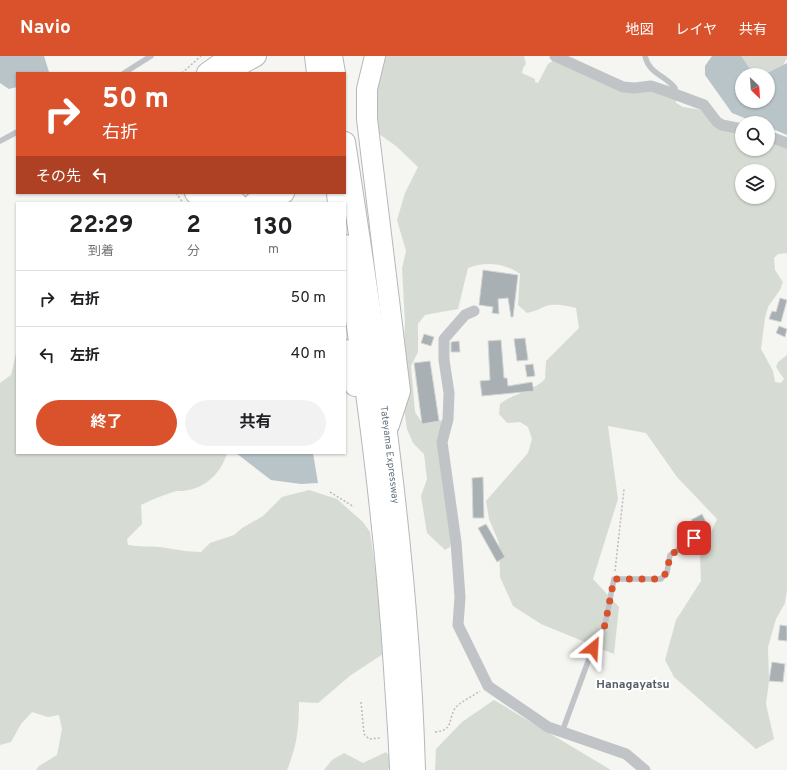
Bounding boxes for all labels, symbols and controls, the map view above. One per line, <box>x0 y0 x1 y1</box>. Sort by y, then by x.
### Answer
text: Navio <box>20 16 71 40</box>
text: 地図 <box>625 22 653 39</box>
text: レイヤ <box>675 22 717 39</box>
text: 共有 <box>739 22 767 39</box>
north arrow <box>735 68 775 108</box>
map controls <box>735 68 775 204</box>
text: 50 m <box>102 82 169 118</box>
icon: right <box>36 88 88 140</box>
button: search <box>735 116 775 156</box>
text: 右折 <box>102 122 138 145</box>
icon: left <box>89 164 111 186</box>
button: layers <box>735 164 775 204</box>
text: その先 <box>36 168 81 187</box>
text: 22:29 <box>69 211 133 241</box>
text: 2 <box>186 211 201 241</box>
text: 130 <box>254 213 293 243</box>
text: m <box>268 242 279 258</box>
text: 到着 <box>88 244 114 260</box>
text: 分 <box>187 244 200 260</box>
icon: right <box>36 288 58 310</box>
text: 50 m <box>291 289 326 308</box>
text: 右折 <box>70 291 100 310</box>
icon: left <box>36 344 58 366</box>
text: 40 m <box>291 345 326 364</box>
text: 左折 <box>70 347 100 366</box>
button: 終了 <box>36 400 177 446</box>
button: 共有 <box>185 400 326 446</box>
street label: Tateyama Expressway <box>377 405 402 504</box>
pin <box>677 521 711 555</box>
icon: arrive <box>683 527 705 549</box>
position arrow <box>572 627 614 669</box>
district label: Hanagayatsu <box>596 677 670 693</box>

